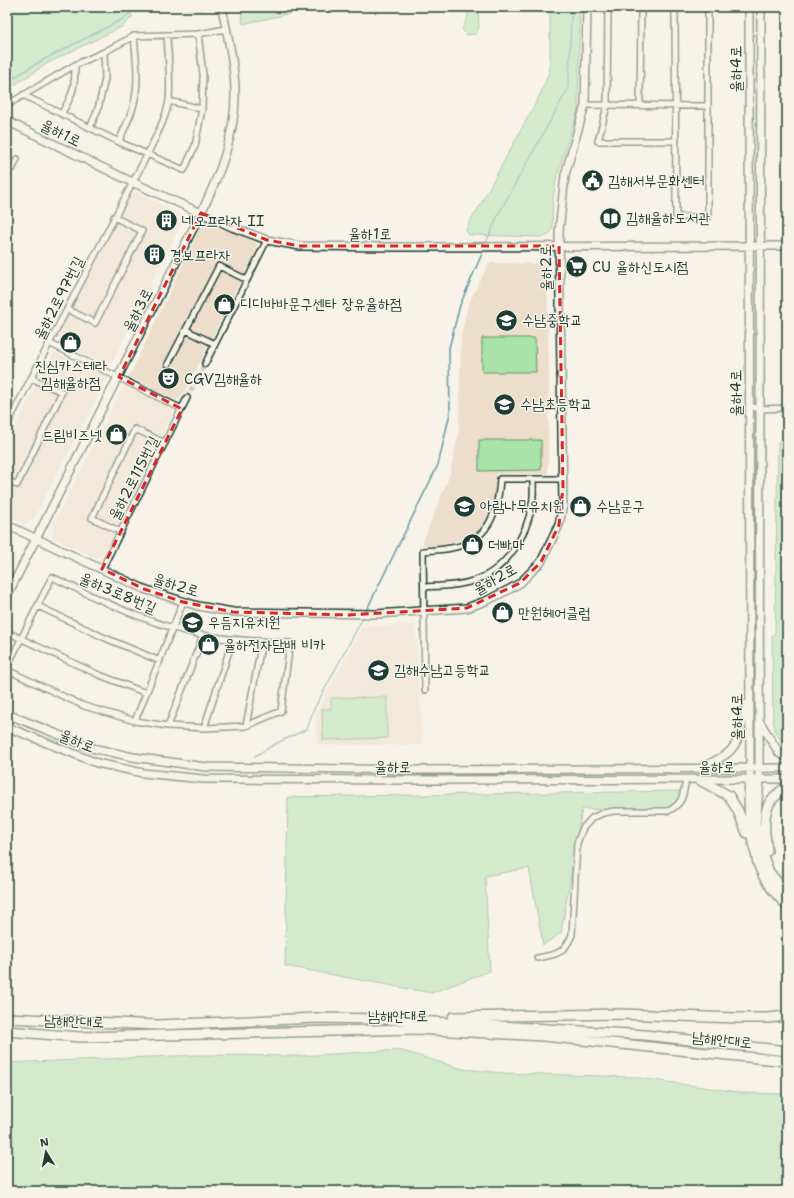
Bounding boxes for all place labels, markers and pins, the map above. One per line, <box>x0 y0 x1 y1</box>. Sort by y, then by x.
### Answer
public building icon: 김해서부문화센터 <box>580 168 606 194</box>
place label: 김해서부문화센터 <box>608 171 705 191</box>
library icon: 김해율하도서관 <box>597 205 623 231</box>
building icon: 네오프라자 II <box>154 208 180 234</box>
place label: 김해율하도서관 <box>626 208 711 228</box>
place label: 네오프라자 II <box>182 211 264 231</box>
building icon: 경보프라자 <box>141 242 167 268</box>
place label: 경보프라자 <box>170 245 230 265</box>
supermarket icon: CU 율하신도시점 <box>563 254 589 280</box>
place label: CU 율하신도시점 <box>592 257 689 277</box>
shop icon: 디디바바문구센타 장유율하점 <box>211 291 237 317</box>
place label: 디디바바문구센타 장유율하점 <box>240 294 402 314</box>
school or university icon: 수남중학교 <box>493 307 519 333</box>
place label: 수남중학교 <box>522 310 582 330</box>
shop icon: 진심카스테라 김해율하점 <box>58 330 84 356</box>
place label: 진심카스테라 김해율하점 <box>35 356 107 393</box>
theatre icon: CGV김해율하 <box>155 366 181 392</box>
place label: CGV김해율하 <box>184 369 262 389</box>
school or university icon: 수남초등학교 <box>491 391 517 417</box>
place label: 수남초등학교 <box>520 394 592 414</box>
shop icon: 드림비즈넷 <box>104 422 130 448</box>
place label: 드림비즈넷 <box>42 425 102 445</box>
school or university icon: 아람나무유치원 <box>451 493 477 519</box>
shop icon: 수남문구 <box>568 493 594 519</box>
place label: 아람나무유치원 <box>480 496 565 516</box>
place label: 수남문구 <box>596 496 644 516</box>
shop icon: 더빠마 <box>460 532 486 558</box>
place label: 더빠마 <box>488 535 524 555</box>
shop icon: 만원헤어클럽 <box>489 600 515 626</box>
place label: 만원헤어클럽 <box>518 603 590 623</box>
school or university icon: 우듬지유치원 <box>180 609 206 635</box>
place label: 우듬지유치원 <box>208 612 280 632</box>
shop icon: 율하전자담배 비카 <box>196 632 222 658</box>
place label: 율하전자담배 비카 <box>224 635 326 655</box>
school or university icon: 김해수남고등학교 <box>366 657 392 683</box>
place label: 김해수남고등학교 <box>394 660 491 680</box>

